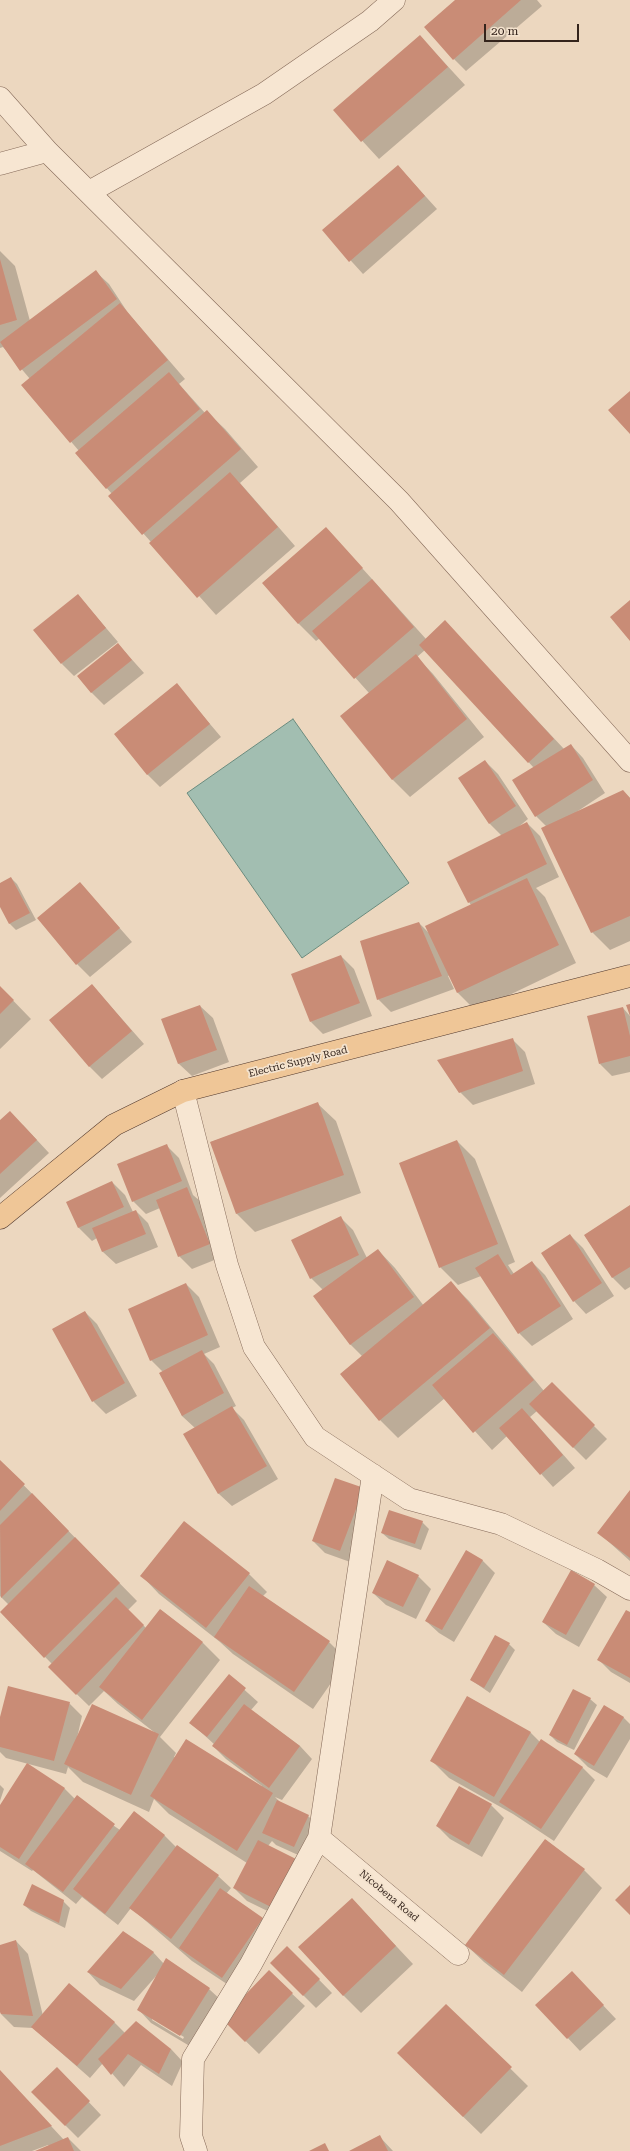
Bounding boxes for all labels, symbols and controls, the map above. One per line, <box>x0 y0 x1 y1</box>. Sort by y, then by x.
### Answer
scale bar <box>486 16 581 42</box>
text: 20 m <box>491 24 518 38</box>
street label: Electric Supply Road <box>247 1044 349 1080</box>
street label: Nicobena Road <box>357 1868 421 1924</box>

